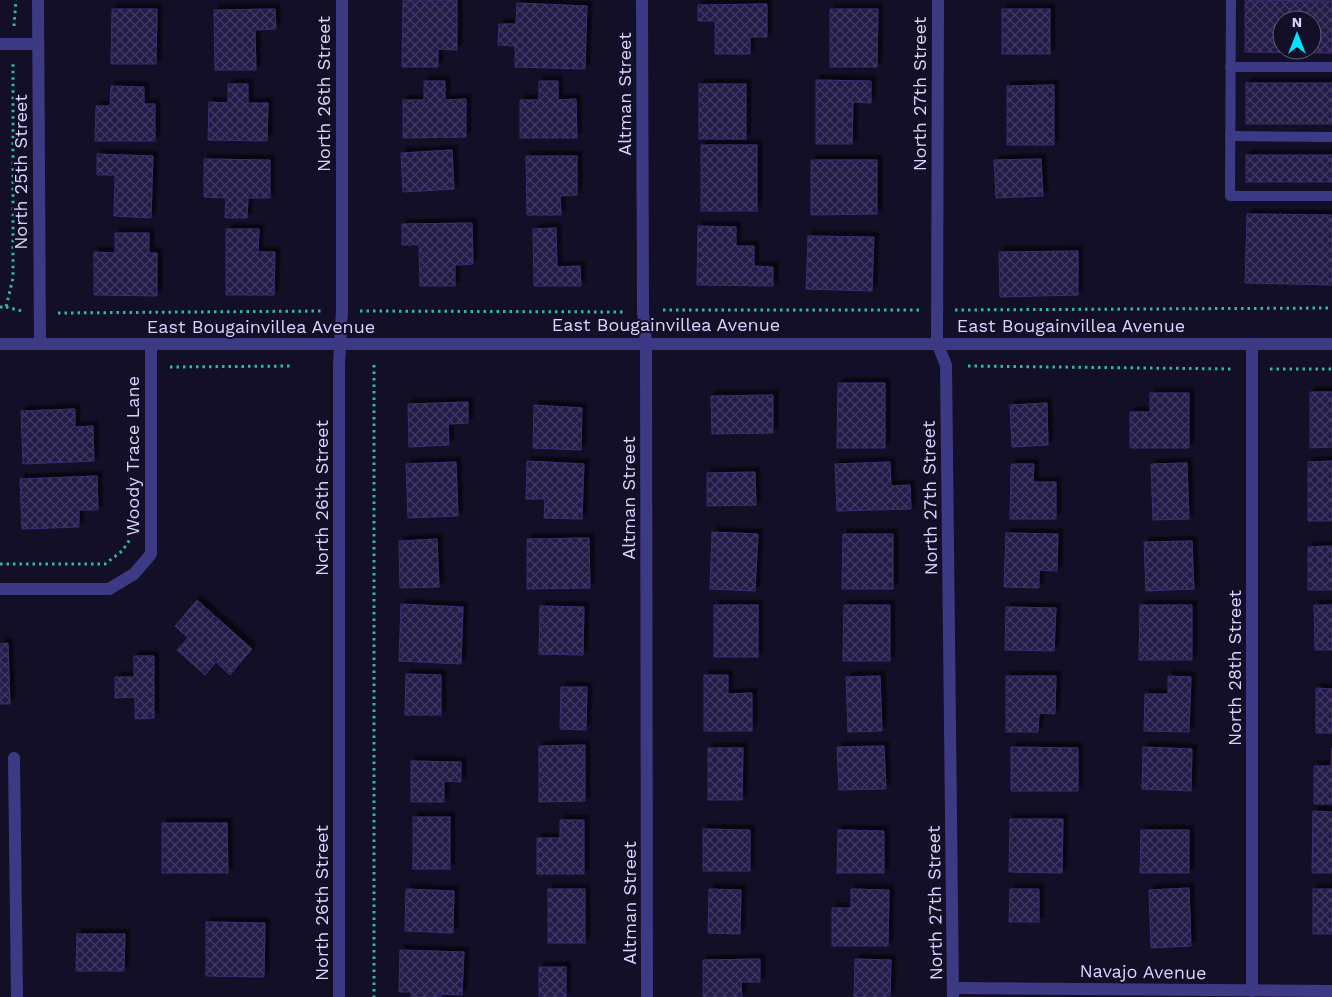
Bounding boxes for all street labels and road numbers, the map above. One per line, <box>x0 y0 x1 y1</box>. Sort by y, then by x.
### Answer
street label: North 26th Street <box>313 16 334 172</box>
street label: North 27th Street <box>909 16 930 171</box>
street label: Altman Street <box>614 32 635 156</box>
street label: North 25th Street <box>10 94 31 250</box>
street label: East Bougainvillea Avenue <box>552 314 780 335</box>
street label: East Bougainvillea Avenue <box>957 315 1185 336</box>
street label: East Bougainvillea Avenue <box>147 316 375 337</box>
street label: Woody Trace Lane <box>122 376 143 536</box>
street label: North 26th Street <box>311 420 332 576</box>
street label: North 27th Street <box>918 420 941 576</box>
street label: Altman Street <box>618 436 639 560</box>
street label: North 28th Street <box>1224 590 1245 746</box>
street label: North 26th Street <box>311 825 332 981</box>
street label: North 27th Street <box>923 825 946 981</box>
street label: Altman Street <box>619 841 640 965</box>
street label: Navajo Avenue <box>1079 960 1207 983</box>

